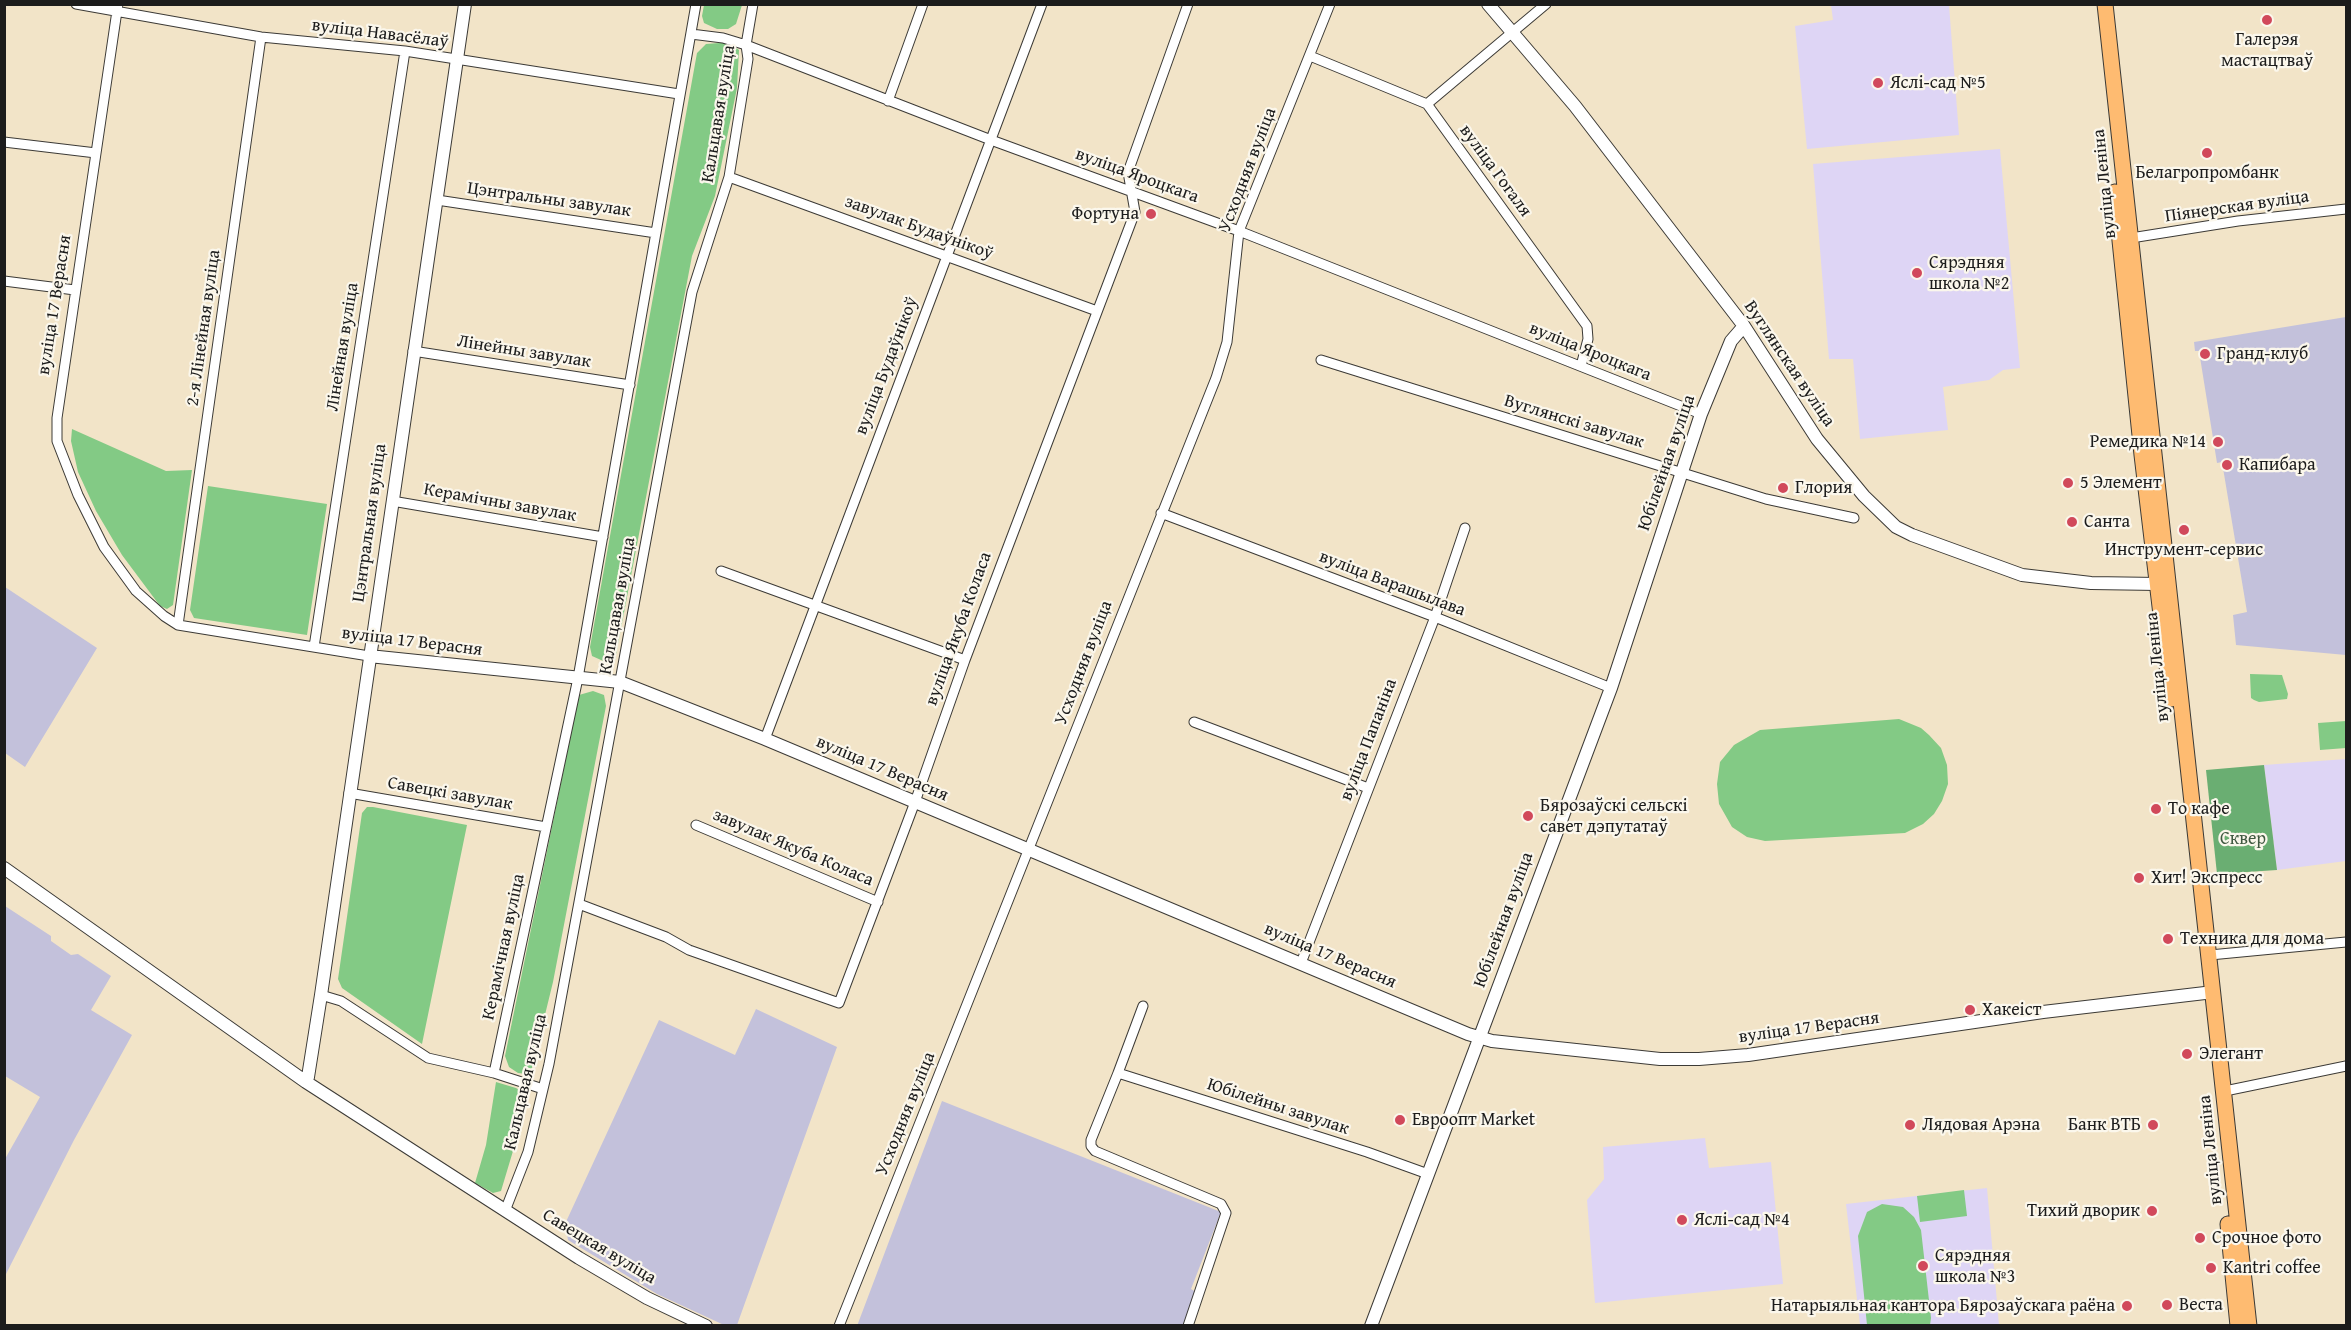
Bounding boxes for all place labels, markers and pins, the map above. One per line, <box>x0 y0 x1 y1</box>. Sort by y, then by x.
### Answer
marker: Галерэя мастацтваў <box>2260 13 2274 27</box>
place label: Галерэя мастацтваў <box>2221 29 2313 72</box>
place label: Яслі-сад №5 <box>1890 72 1986 94</box>
marker: Яслі-сад №5 <box>1871 76 1885 90</box>
marker: Белагропромбанк <box>2200 146 2214 160</box>
place label: Белагропромбанк <box>2135 162 2279 184</box>
place label: Фортуна <box>1072 203 1139 225</box>
marker: Фортуна <box>1144 207 1158 221</box>
place label: Сярэдняя школа №2 <box>1929 252 2009 294</box>
marker: Сярэдняя школа №2 <box>1910 266 1924 280</box>
place label: Гранд-клуб <box>2217 343 2308 365</box>
marker: Гранд-клуб <box>2198 347 2212 361</box>
place label: Ремедика №14 <box>2090 431 2206 453</box>
marker: Ремедика №14 <box>2211 435 2225 449</box>
place label: Капибара <box>2239 454 2316 476</box>
marker: Капибара <box>2220 458 2234 472</box>
place label: 5 Элемент <box>2080 472 2162 494</box>
marker: 5 Элемент <box>2061 476 2075 490</box>
place label: Глория <box>1795 477 1852 499</box>
marker: Глория <box>1776 481 1790 495</box>
place label: Санта <box>2084 511 2130 533</box>
marker: Санта <box>2065 515 2079 529</box>
marker: Инструмент-сервис <box>2177 523 2191 537</box>
place label: Инструмент-сервис <box>2105 539 2263 561</box>
place label: Бярозаўскі сельскі савет дэпутатаў <box>1540 795 1687 838</box>
place label: То кафе <box>2168 798 2230 820</box>
marker: То кафе <box>2149 802 2163 816</box>
marker: Бярозаўскі сельскі савет дэпутатаў <box>1521 809 1535 823</box>
place label: Хит! Экспресс <box>2151 867 2263 889</box>
marker: Хит! Экспресс <box>2132 871 2146 885</box>
place label: Техника для дома <box>2180 928 2324 950</box>
marker: Техника для дома <box>2161 932 2175 946</box>
place label: Хакеіст <box>1982 999 2041 1021</box>
marker: Хакеіст <box>1963 1003 1977 1017</box>
place label: Элегант <box>2199 1043 2263 1065</box>
marker: Элегант <box>2180 1047 2194 1061</box>
place label: Евроопт Market <box>1412 1109 1535 1131</box>
marker: Евроопт Market <box>1393 1113 1407 1127</box>
place label: Лядовая Арэна <box>1922 1114 2040 1136</box>
place label: Банк ВТБ <box>2068 1114 2141 1136</box>
marker: Лядовая Арэна <box>1903 1118 1917 1132</box>
marker: Банк ВТБ <box>2146 1118 2160 1132</box>
place label: Тихий дворик <box>2027 1200 2140 1222</box>
marker: Тихий дворик <box>2145 1204 2159 1218</box>
place label: Яслі-сад №4 <box>1694 1209 1790 1231</box>
marker: Яслі-сад №4 <box>1675 1213 1689 1227</box>
place label: Срочное фото <box>2212 1227 2321 1249</box>
marker: Срочное фото <box>2193 1231 2207 1245</box>
place label: Сярэдняя школа №3 <box>1935 1245 2015 1288</box>
place label: Kantri coffee <box>2223 1257 2321 1279</box>
marker: Сярэдняя школа №3 <box>1916 1259 1930 1273</box>
marker: Kantri coffee <box>2204 1261 2218 1275</box>
place label: Веста <box>2179 1294 2223 1316</box>
place label: Натарыяльная кантора Бярозаўскага раёна <box>1771 1295 2115 1317</box>
marker: Веста <box>2160 1298 2174 1312</box>
marker: Натарыяльная кантора Бярозаўскага раёна <box>2120 1299 2134 1313</box>

